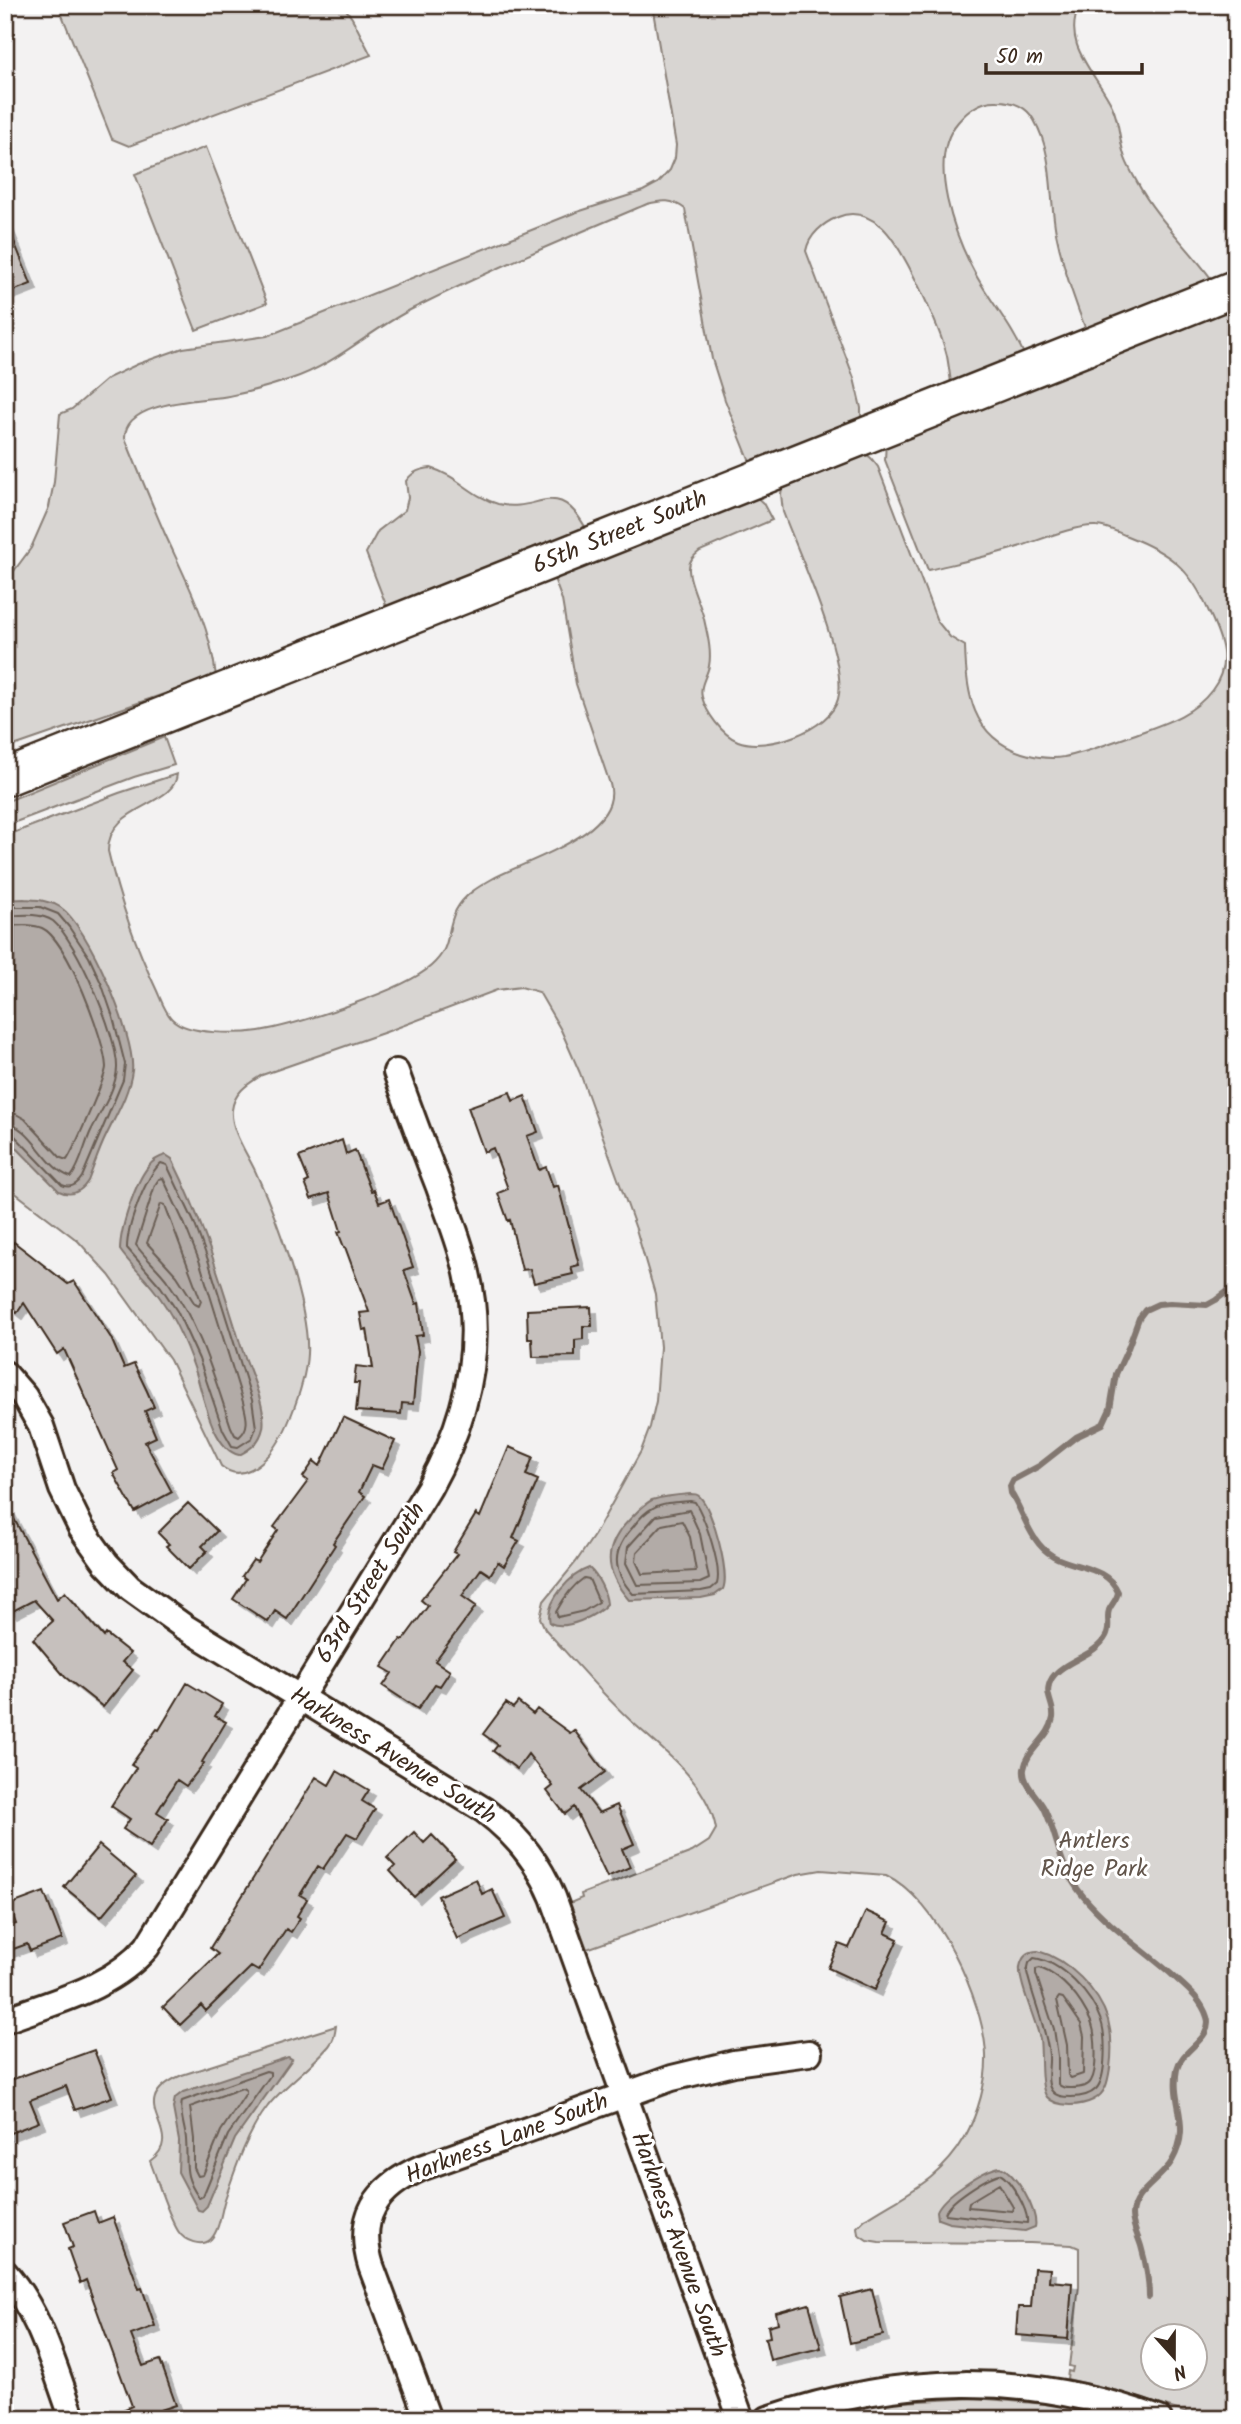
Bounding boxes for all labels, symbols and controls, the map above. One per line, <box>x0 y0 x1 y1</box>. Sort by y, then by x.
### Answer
scale bar <box>986 32 1141 76</box>
text: 50 m <box>996 41 1043 74</box>
street label: 65th Street South <box>527 480 713 586</box>
street label: 63rd Street South <box>306 1494 436 1672</box>
street label: Harkness Avenue South <box>282 1676 504 1836</box>
park label: Antlers Ridge Park <box>1040 1822 1148 1889</box>
street label: Harkness Lane South <box>400 2082 614 2196</box>
street label: Harkness Avenue South <box>619 2127 737 2363</box>
north arrow <box>1140 2322 1210 2392</box>
text: N <box>1168 2355 1190 2387</box>

